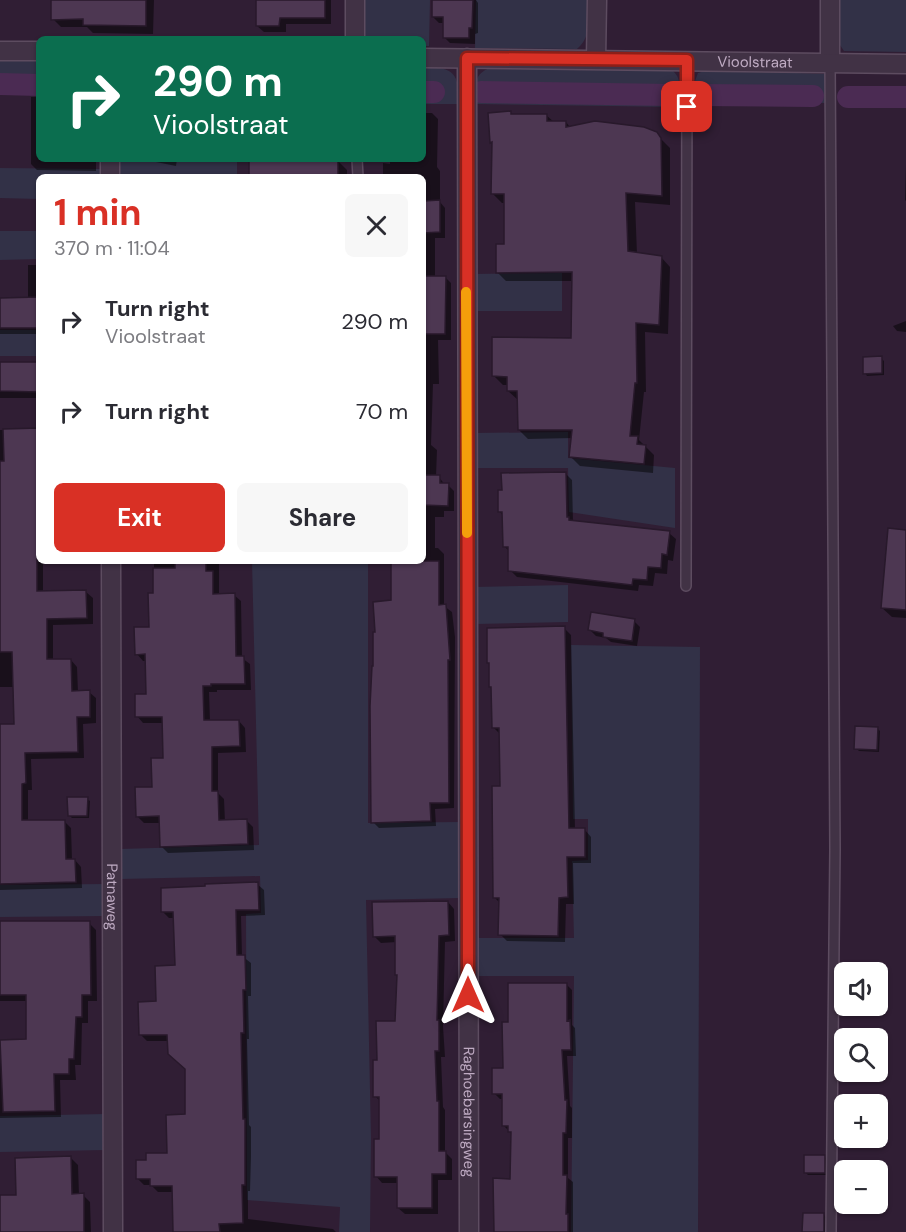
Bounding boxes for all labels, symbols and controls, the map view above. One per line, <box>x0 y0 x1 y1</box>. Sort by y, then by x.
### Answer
street label: Vioolstraat <box>717 52 793 73</box>
text: 290 m <box>153 54 283 109</box>
icon: right <box>54 60 132 138</box>
pin <box>661 81 712 132</box>
icon: arrive <box>670 90 703 123</box>
text: Vioolstraat <box>153 107 289 142</box>
text: 1 min <box>54 189 142 236</box>
button: close <box>345 194 408 257</box>
text: 370 m · 11:04 <box>54 235 170 261</box>
text: Turn right <box>105 294 210 323</box>
icon: right <box>54 305 87 338</box>
text: 290 m <box>341 307 408 336</box>
text: Vioolstraat <box>105 323 206 349</box>
icon: right <box>54 395 87 428</box>
text: Turn right <box>105 397 210 426</box>
text: 70 m <box>356 397 408 426</box>
button: Exit <box>54 483 225 552</box>
button: Share <box>237 483 408 552</box>
street label: Patnaweg <box>102 864 122 930</box>
map controls <box>834 962 888 1214</box>
button: sound <box>834 962 888 1016</box>
position arrow <box>436 963 500 1027</box>
button: search <box>834 1028 888 1082</box>
street label: Raghoebarsingweg <box>459 1047 479 1177</box>
button: + <box>834 1094 888 1148</box>
button: − <box>834 1160 888 1214</box>

